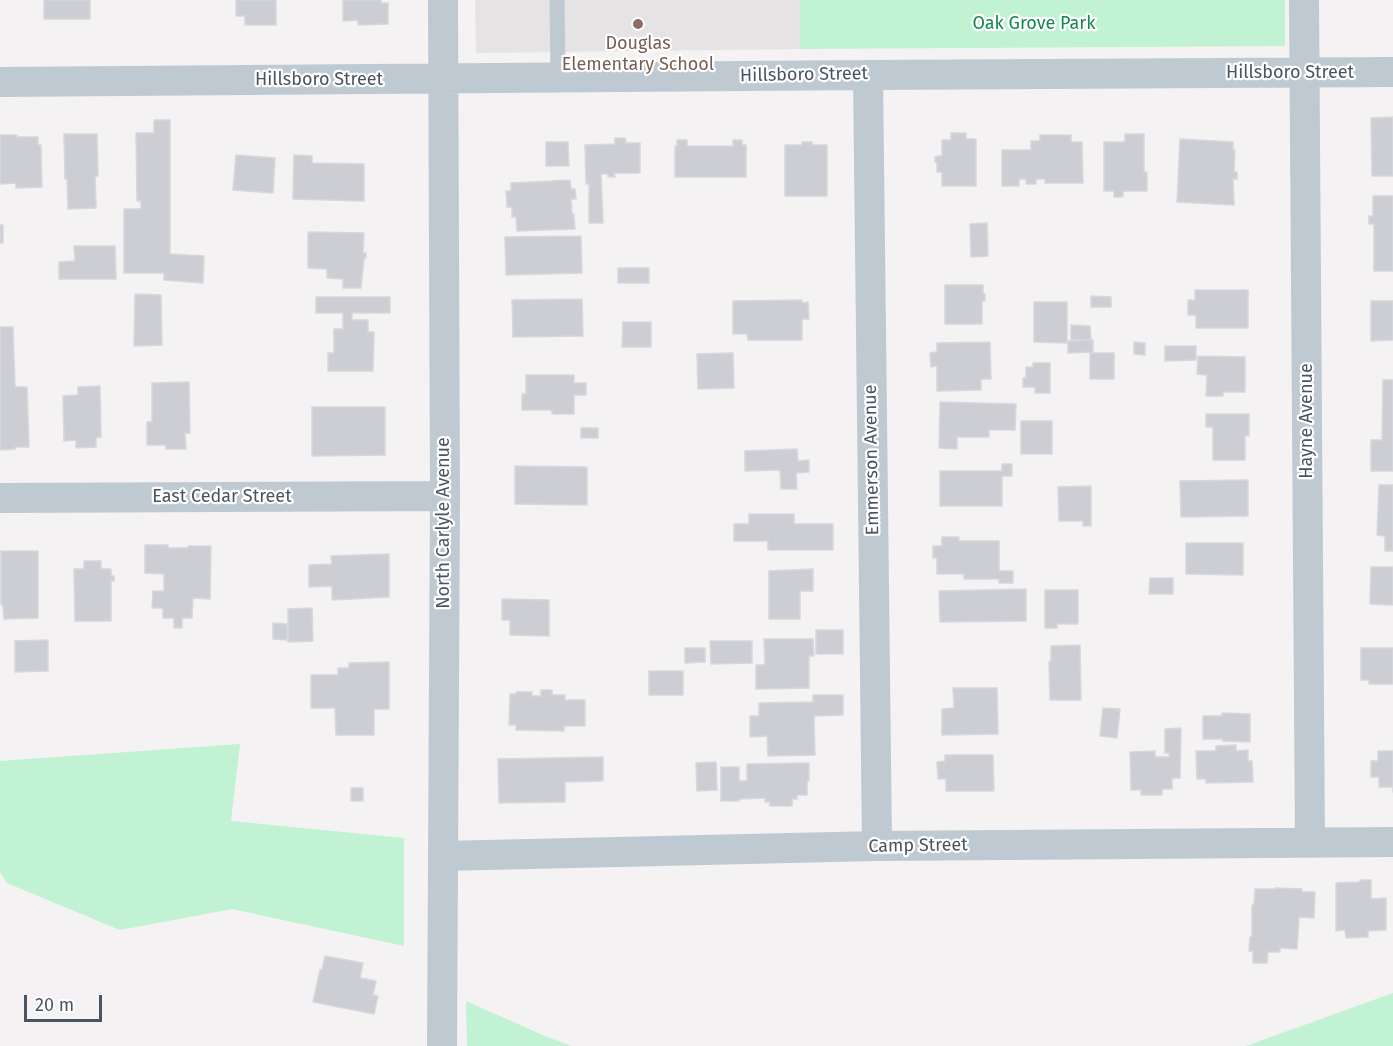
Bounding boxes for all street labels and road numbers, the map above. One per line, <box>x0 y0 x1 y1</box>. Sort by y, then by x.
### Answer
street label: Hillsboro Street <box>1226 62 1354 84</box>
street label: Hillsboro Street <box>740 63 868 87</box>
street label: Hillsboro Street <box>255 69 383 91</box>
street label: Hayne Avenue <box>1296 363 1318 479</box>
street label: Emmerson Avenue <box>860 384 884 536</box>
street label: North Carlyle Avenue <box>433 437 455 609</box>
street label: East Cedar Street <box>152 486 292 508</box>
street label: Camp Street <box>868 834 968 858</box>

